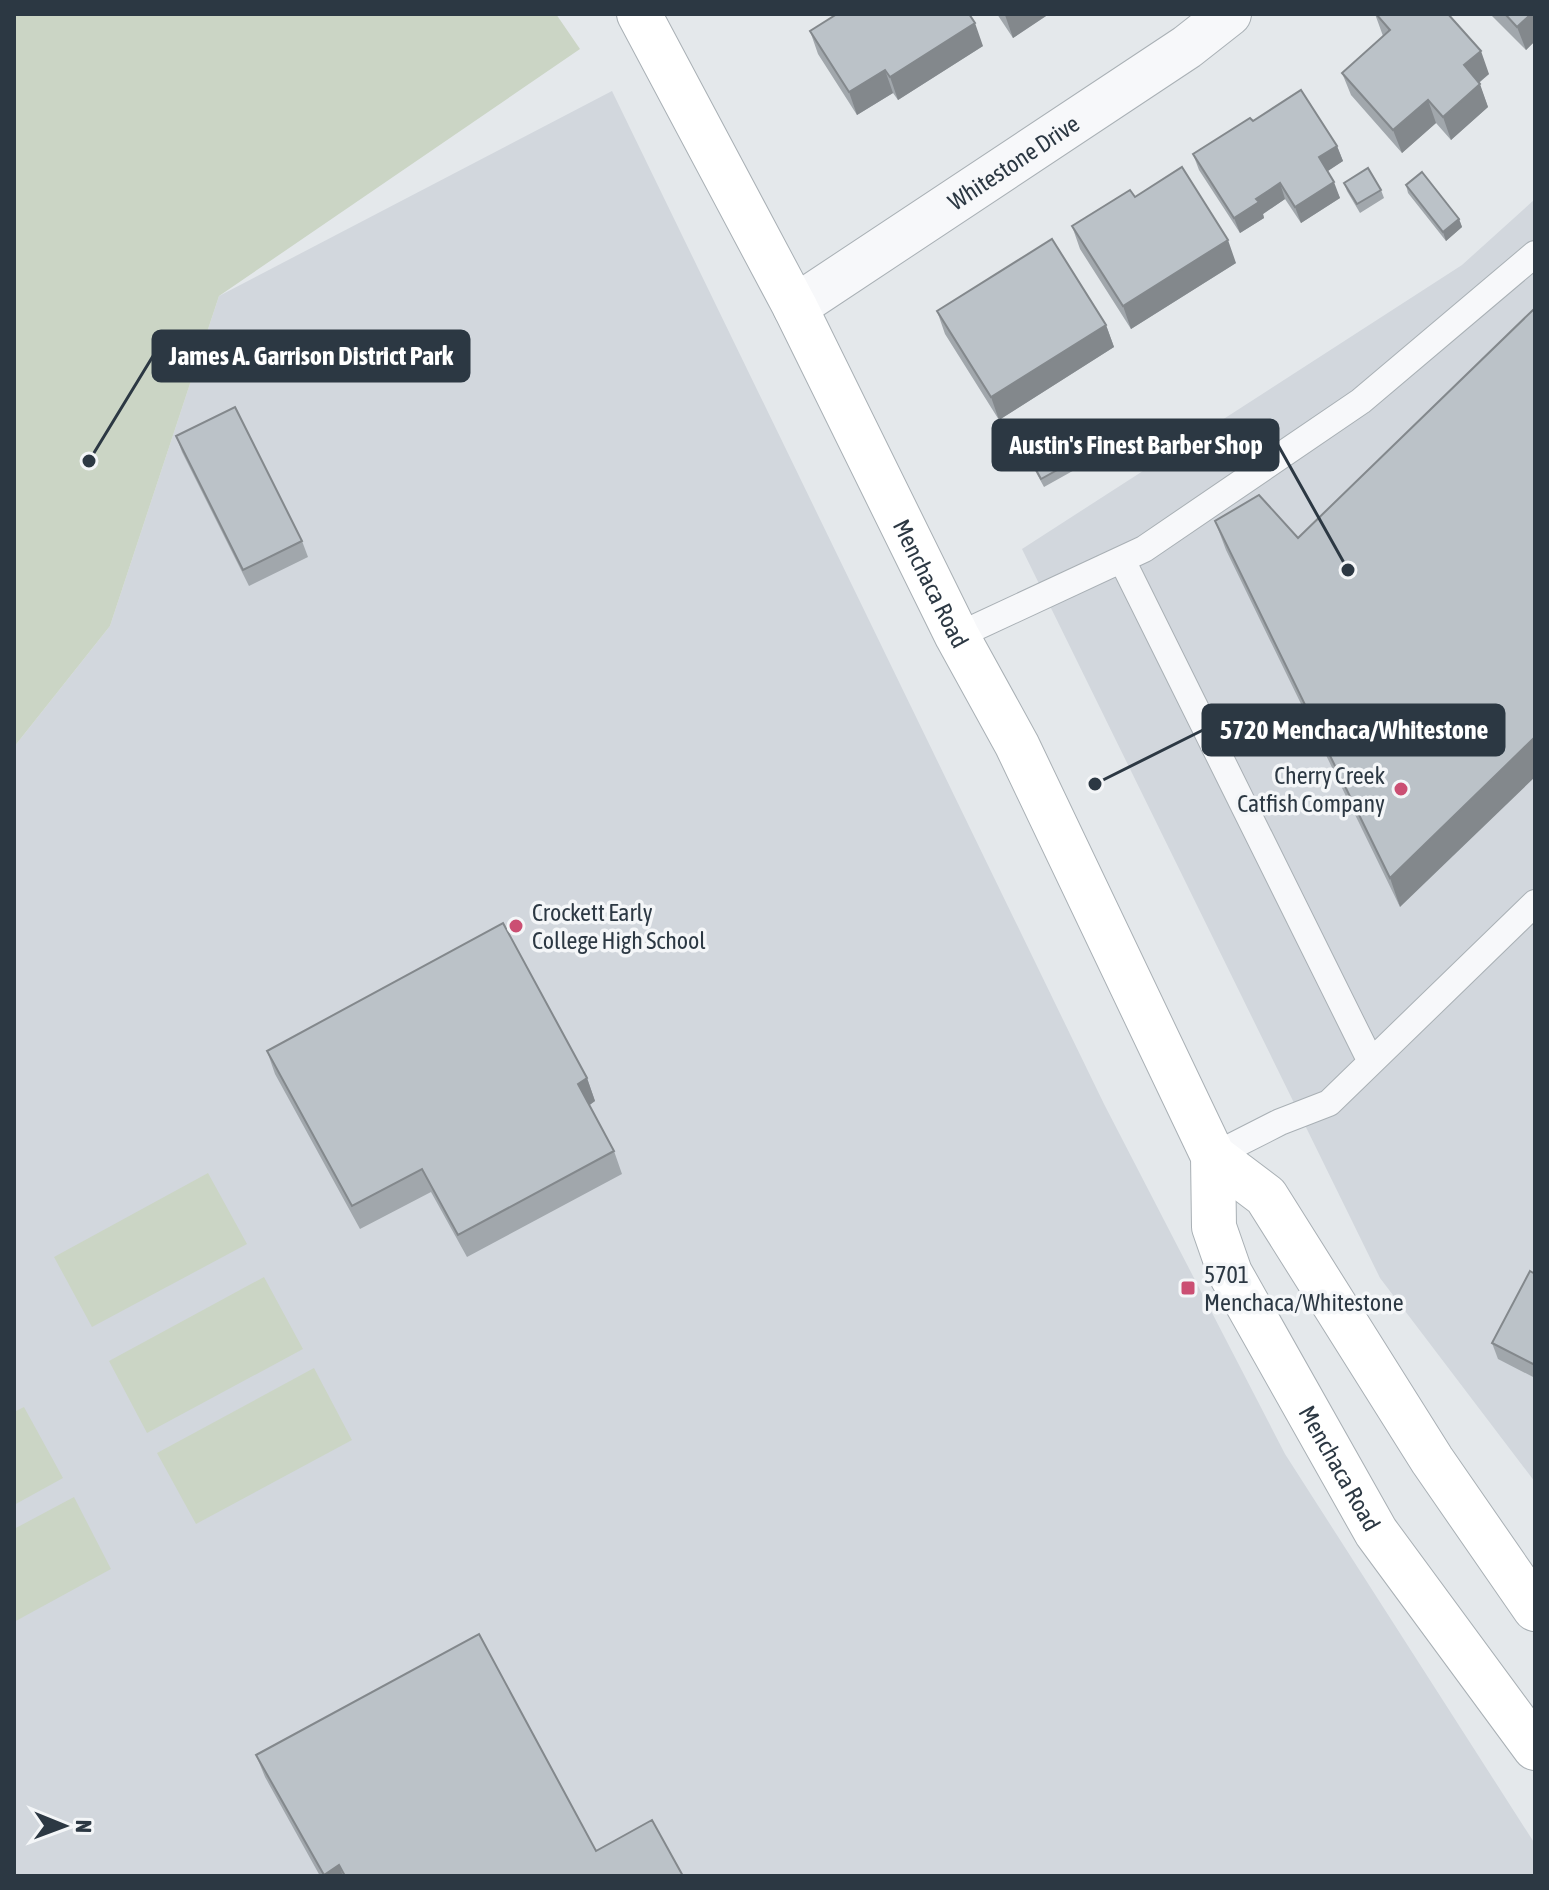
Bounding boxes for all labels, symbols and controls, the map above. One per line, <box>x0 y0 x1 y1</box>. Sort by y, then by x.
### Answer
street label: Whitestone Drive <box>943 109 1084 215</box>
callout: James A. Garrison District Park <box>153 331 469 381</box>
text: James A. Garrison District Park <box>168 341 454 371</box>
callout: Austin's Finest Barber Shop <box>993 420 1278 470</box>
text: Austin's Finest Barber Shop <box>1008 430 1263 460</box>
street label: Menchaca Road <box>888 515 974 652</box>
callout: 5720 Menchaca/Whitestone <box>1203 705 1504 755</box>
text: 5720 Menchaca/Whitestone <box>1220 715 1488 745</box>
place label: Cherry Creek Catfish Company <box>1237 762 1385 817</box>
marker: Cherry Creek Catfish Company <box>1392 780 1410 798</box>
place label: Crockett Early College High School <box>532 899 706 954</box>
marker: Crockett Early College High School <box>507 917 525 935</box>
place label: 5701 Menchaca/Whitestone <box>1204 1261 1404 1316</box>
marker: 5701 Menchaca/Whitestone <box>1179 1279 1197 1297</box>
street label: Menchaca Road <box>1294 1401 1386 1535</box>
north arrow <box>24 1786 104 1866</box>
text: N <box>71 1820 97 1833</box>

